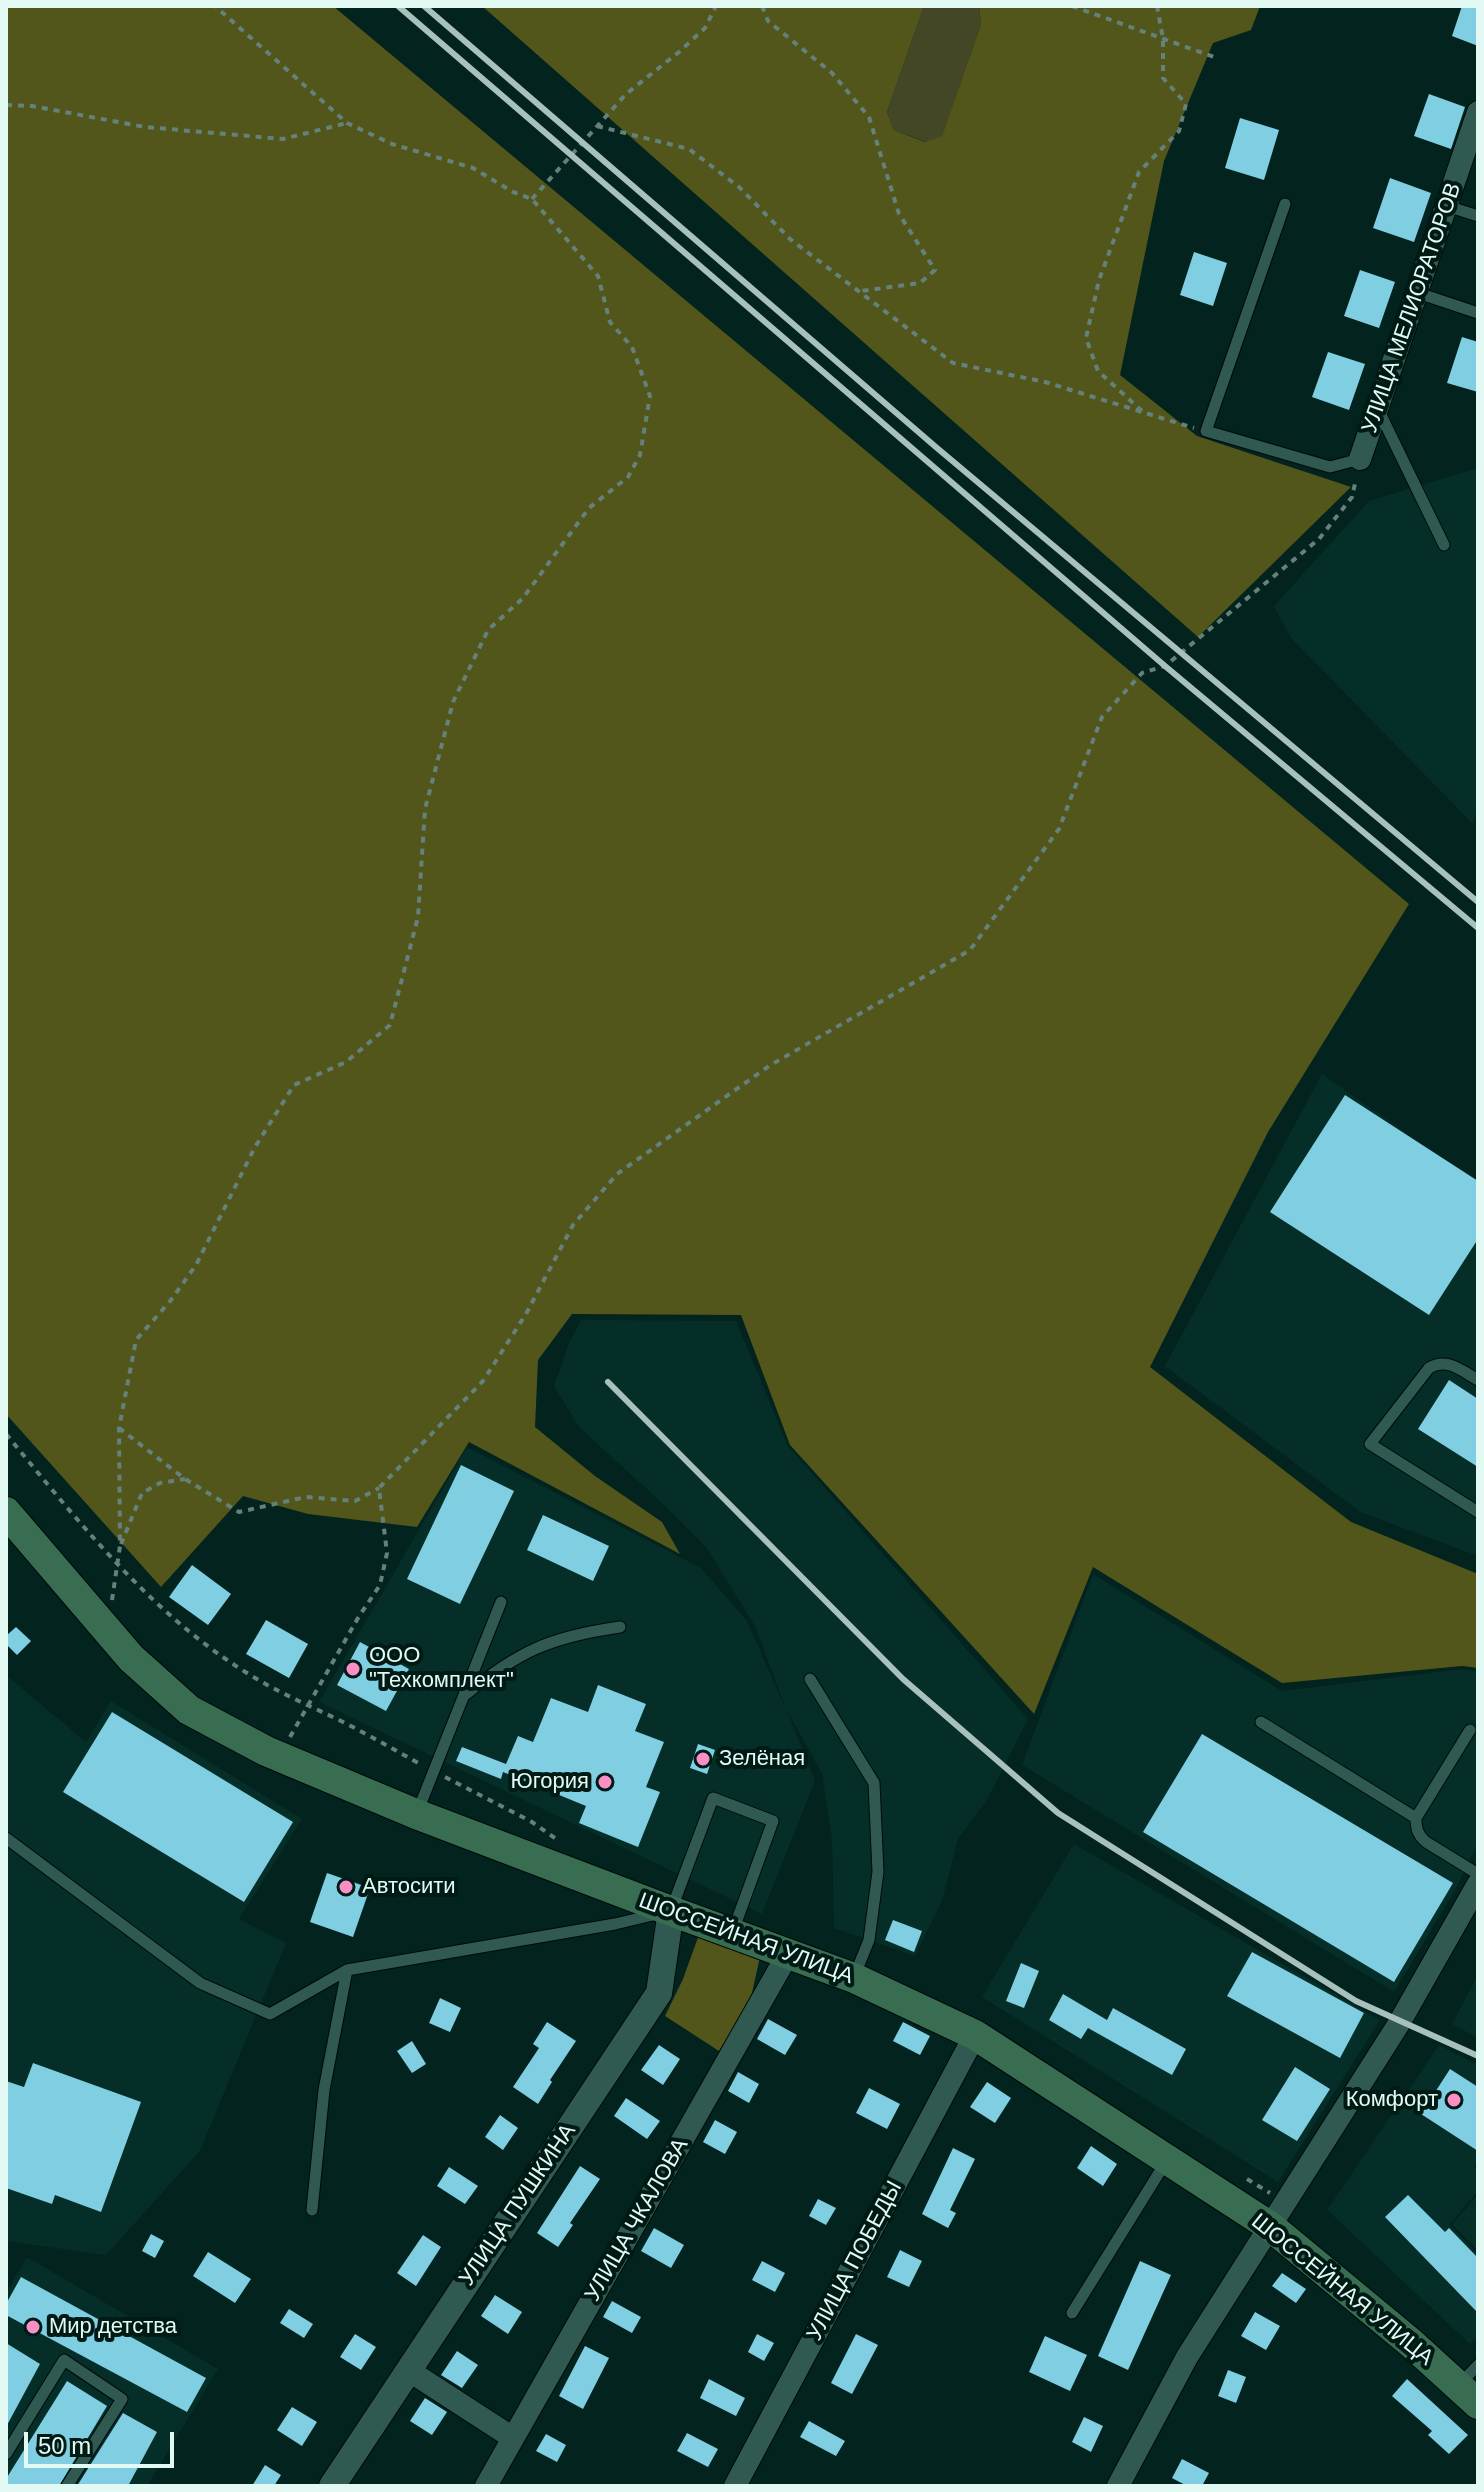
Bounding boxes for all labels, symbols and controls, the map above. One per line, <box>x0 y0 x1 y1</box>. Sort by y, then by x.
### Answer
street label: УЛИЦА МЕЛИОРАТОРОВ <box>1357 180 1467 436</box>
place label: ООО "Техкомплект" <box>369 1643 514 1694</box>
marker: ООО "Техкомплект" <box>344 1660 362 1678</box>
place label: Зелёная <box>719 1746 805 1772</box>
marker: Зелёная <box>694 1750 712 1768</box>
place label: Югория <box>511 1769 589 1795</box>
marker: Югория <box>596 1773 614 1791</box>
place label: Автосити <box>362 1874 456 1900</box>
marker: Автосити <box>337 1878 355 1896</box>
street label: ШОССЕЙНАЯ УЛИЦА <box>635 1888 857 1990</box>
place label: Комфорт <box>1346 2087 1438 2113</box>
marker: Комфорт <box>1445 2091 1463 2109</box>
street label: УЛИЦА ПУШКИНА <box>454 2119 582 2291</box>
street label: УЛИЦА ЧКАЛОВА <box>580 2134 694 2306</box>
street label: УЛИЦА ПОБЕДЫ <box>802 2177 908 2345</box>
street label: ШОССЕЙНАЯ УЛИЦА <box>1246 2208 1438 2372</box>
place label: Мир детства <box>49 2314 177 2340</box>
marker: Мир детства <box>24 2318 42 2336</box>
scale bar <box>28 2416 178 2466</box>
text: 50 m <box>38 2432 91 2459</box>

